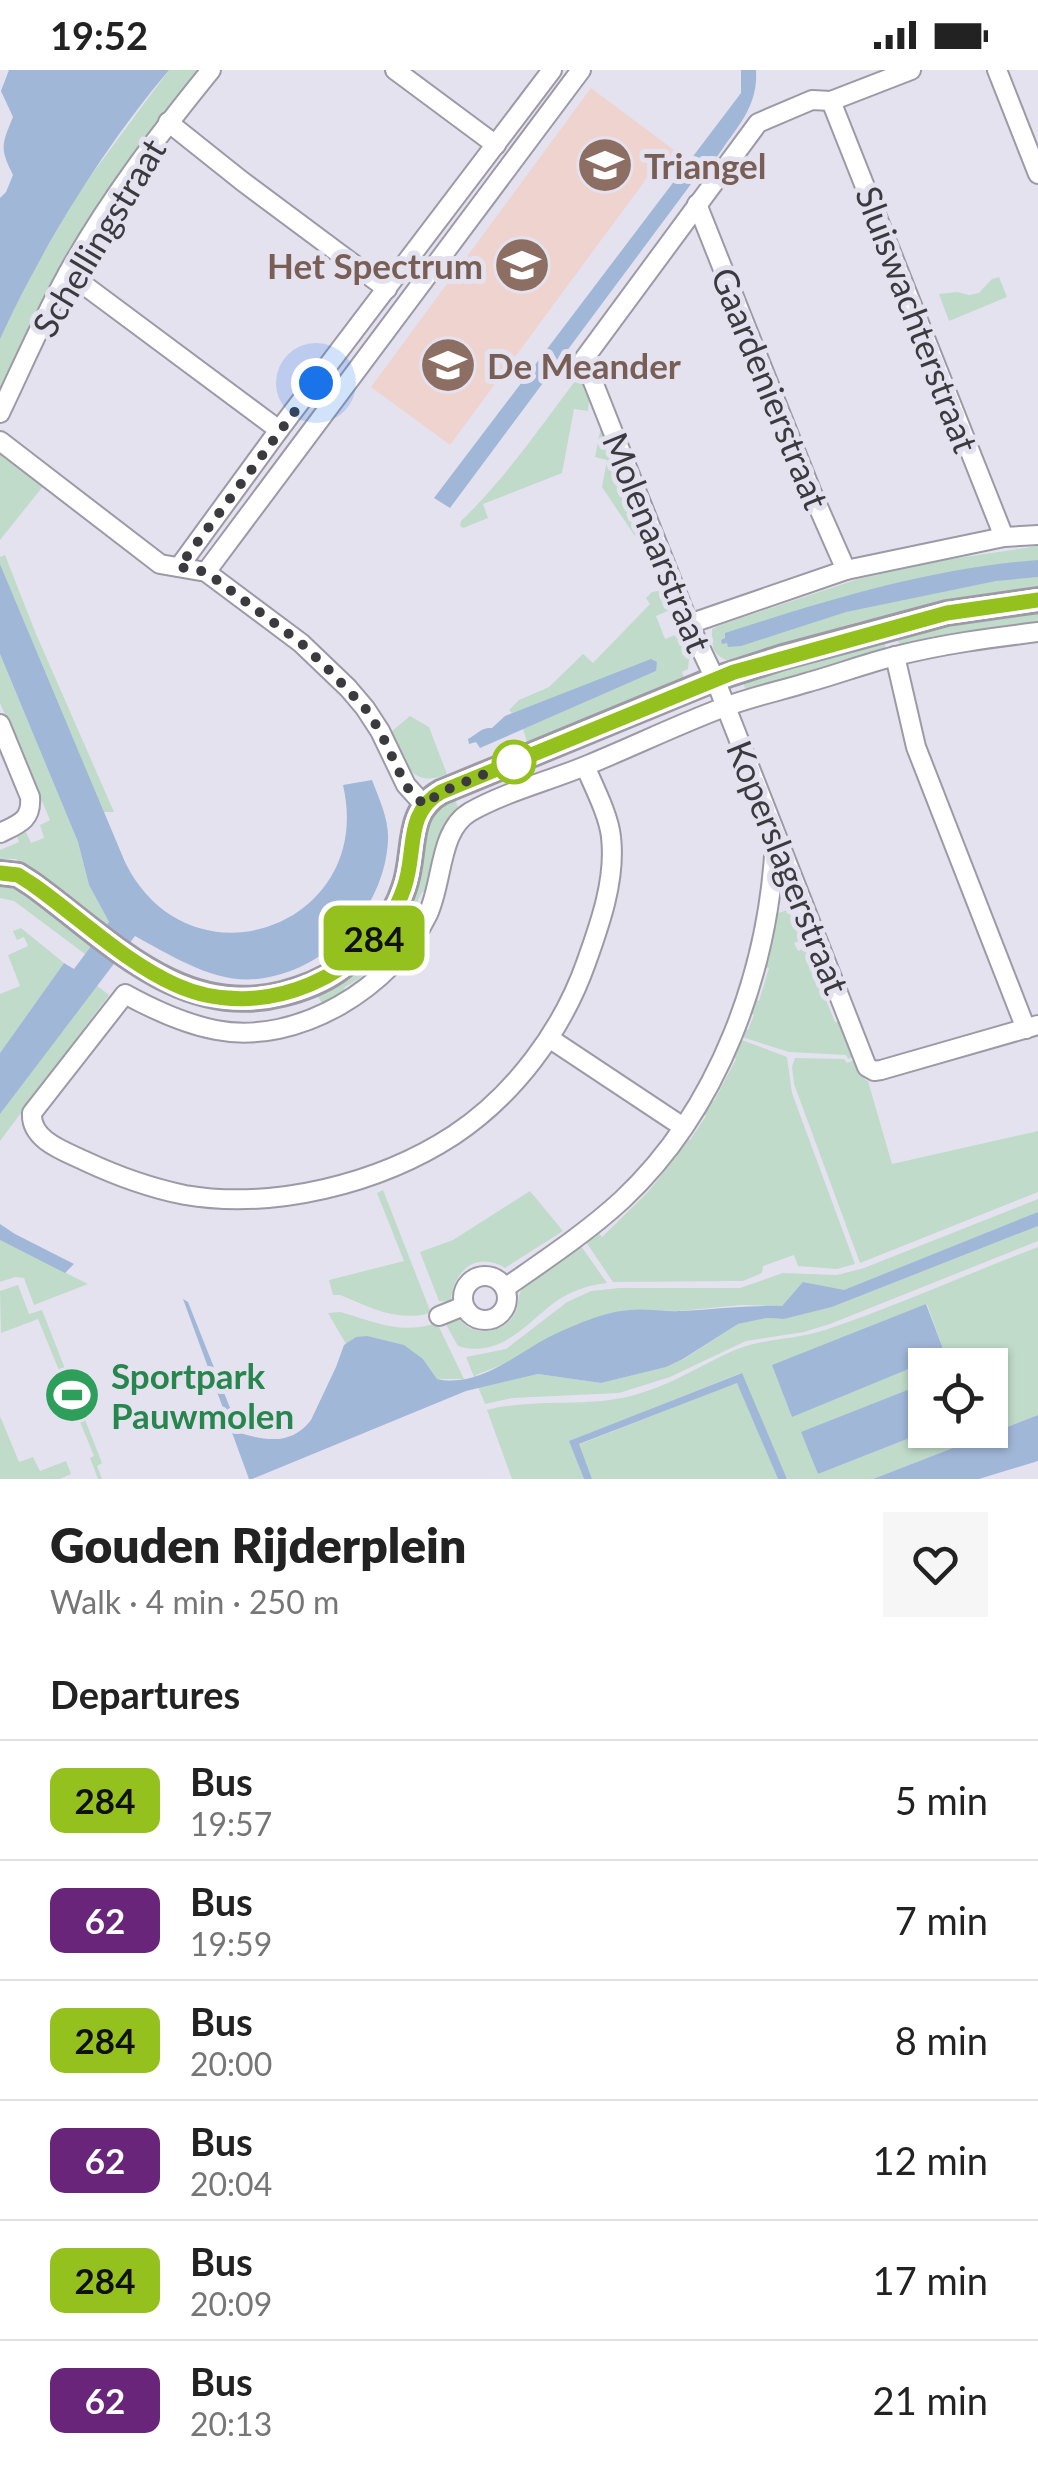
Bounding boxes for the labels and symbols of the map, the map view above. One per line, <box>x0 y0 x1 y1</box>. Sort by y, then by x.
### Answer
street label: Schellingstraat <box>22 130 174 344</box>
school or university icon: Triangel <box>575 135 635 195</box>
place label: Triangel <box>644 144 766 186</box>
street label: Sluiswachterstraat <box>848 180 988 458</box>
school or university icon: Het Spectrum <box>492 235 552 295</box>
place label: Het Spectrum <box>267 244 483 286</box>
street label: Gaardenierstraat <box>703 261 839 515</box>
school or university icon: De Meander <box>418 335 478 395</box>
place label: De Meander <box>487 344 681 386</box>
your location <box>291 358 341 408</box>
street label: Molenaarstraat <box>595 426 721 658</box>
street label: Koperslagerstraat <box>719 734 859 1000</box>
unlabelled marker <box>493 741 535 783</box>
line badge: 284 <box>316 906 432 970</box>
place label: Sportpark Pauwmolen <box>111 1354 294 1436</box>
sports icon: Sportpark Pauwmolen <box>42 1365 102 1425</box>

